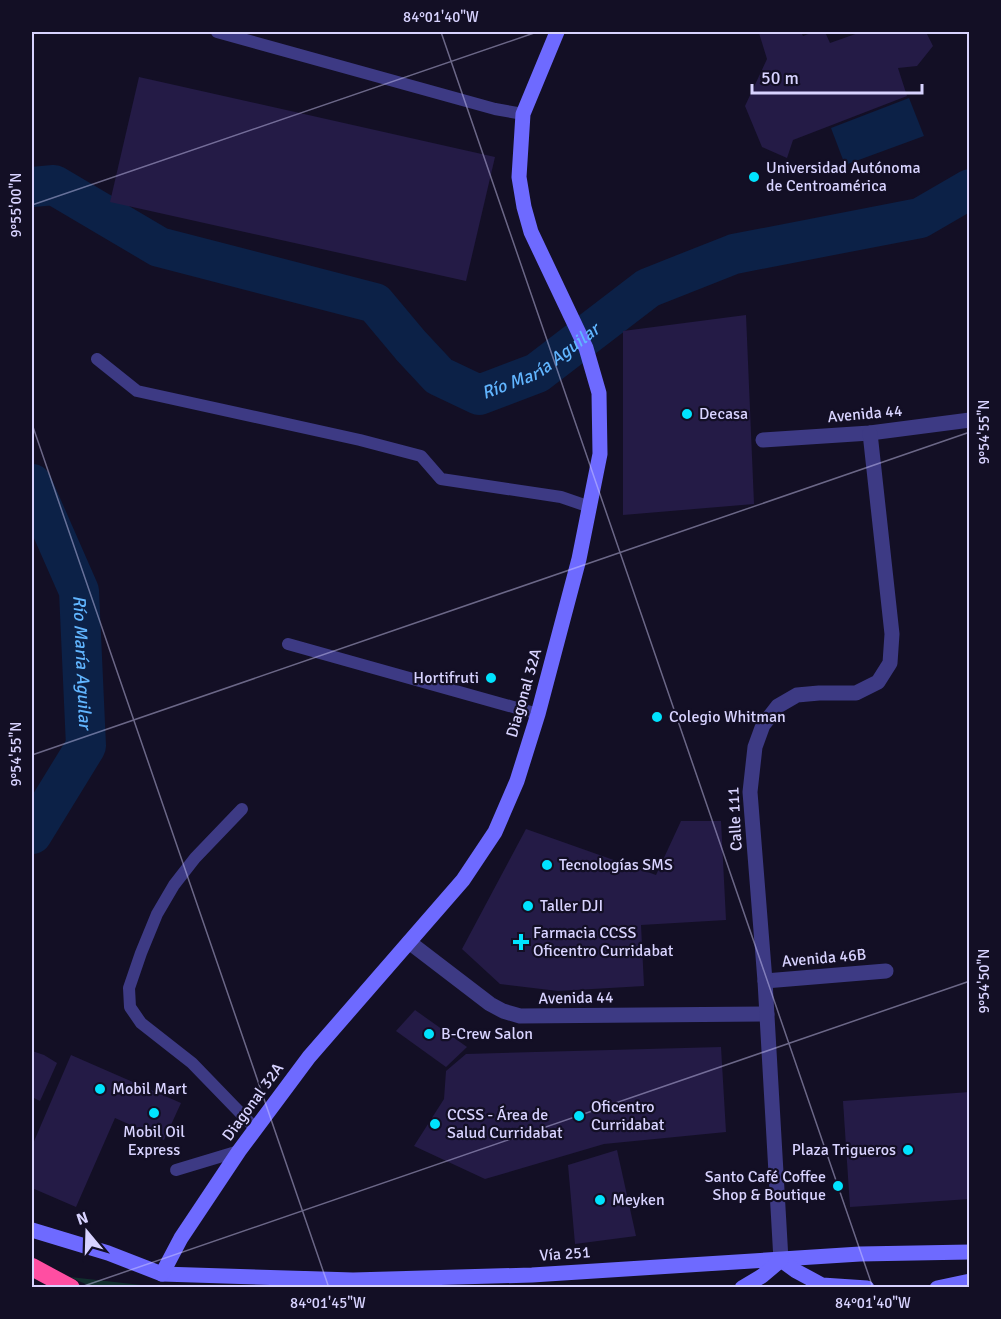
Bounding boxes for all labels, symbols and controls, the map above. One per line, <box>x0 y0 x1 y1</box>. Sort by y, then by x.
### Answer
text: 84°01'40"W <box>403 8 479 26</box>
scale bar <box>752 57 922 95</box>
text: 50 m <box>761 67 799 89</box>
place label: Universidad Autónoma de Centroamérica <box>766 158 921 196</box>
marker: Universidad Autónoma de Centroamérica <box>747 170 761 184</box>
text: 9°55'00"N <box>7 172 25 238</box>
water label: Río María Aguilar <box>478 317 605 404</box>
text: 9°54'55"N <box>975 399 993 465</box>
street label: Avenida 44 <box>827 401 904 427</box>
place label: Decasa <box>699 404 748 424</box>
marker: Decasa <box>680 407 694 421</box>
water label: Río María Aguilar <box>68 595 96 732</box>
street label: Diagonal 32A <box>502 646 546 740</box>
place label: Hortifruti <box>413 668 479 688</box>
marker: Hortifruti <box>484 671 498 685</box>
place label: Colegio Whitman <box>669 707 786 727</box>
marker: Colegio Whitman <box>650 710 664 724</box>
text: 9°54'55"N <box>7 721 25 787</box>
street label: Calle 111 <box>723 786 747 852</box>
place label: Tecnologías SMS <box>559 855 673 875</box>
marker: Tecnologías SMS <box>540 858 554 872</box>
place label: Taller DJI <box>540 896 603 916</box>
marker: Taller DJI <box>521 899 535 913</box>
place label: Farmacia CCSS Oficentro Curridabat <box>533 923 674 961</box>
marker: Farmacia CCSS Oficentro Curridabat <box>514 935 528 949</box>
street label: Avenida 46B <box>781 944 867 972</box>
text: 9°54'50"N <box>975 948 993 1014</box>
street label: Avenida 44 <box>538 987 614 1009</box>
place label: B-Crew Salon <box>441 1024 533 1044</box>
marker: B-Crew Salon <box>422 1027 436 1041</box>
street label: Diagonal 32A <box>218 1059 288 1145</box>
place label: Mobil Mart <box>112 1079 187 1099</box>
marker: Mobil Mart <box>93 1082 107 1096</box>
place label: Oficentro Curridabat <box>591 1097 665 1135</box>
place label: CCSS - Área de Salud Curridabat <box>447 1105 563 1143</box>
marker: Mobil Oil Express <box>147 1106 161 1120</box>
marker: Oficentro Curridabat <box>572 1109 586 1123</box>
marker: CCSS - Área de Salud Curridabat <box>428 1117 442 1131</box>
place label: Mobil Oil Express <box>123 1122 185 1160</box>
place label: Plaza Trigueros <box>792 1140 896 1160</box>
marker: Plaza Trigueros <box>901 1143 915 1157</box>
place label: Santo Café Coffee Shop & Boutique <box>705 1167 826 1205</box>
marker: Santo Café Coffee Shop & Boutique <box>831 1179 845 1193</box>
place label: Meyken <box>612 1190 665 1210</box>
marker: Meyken <box>593 1193 607 1207</box>
north arrow <box>57 1202 117 1262</box>
text: N <box>74 1207 91 1230</box>
street label: Vía 251 <box>539 1242 591 1266</box>
text: 84°01'45"W <box>290 1294 366 1312</box>
text: 84°01'40"W <box>835 1294 911 1312</box>

